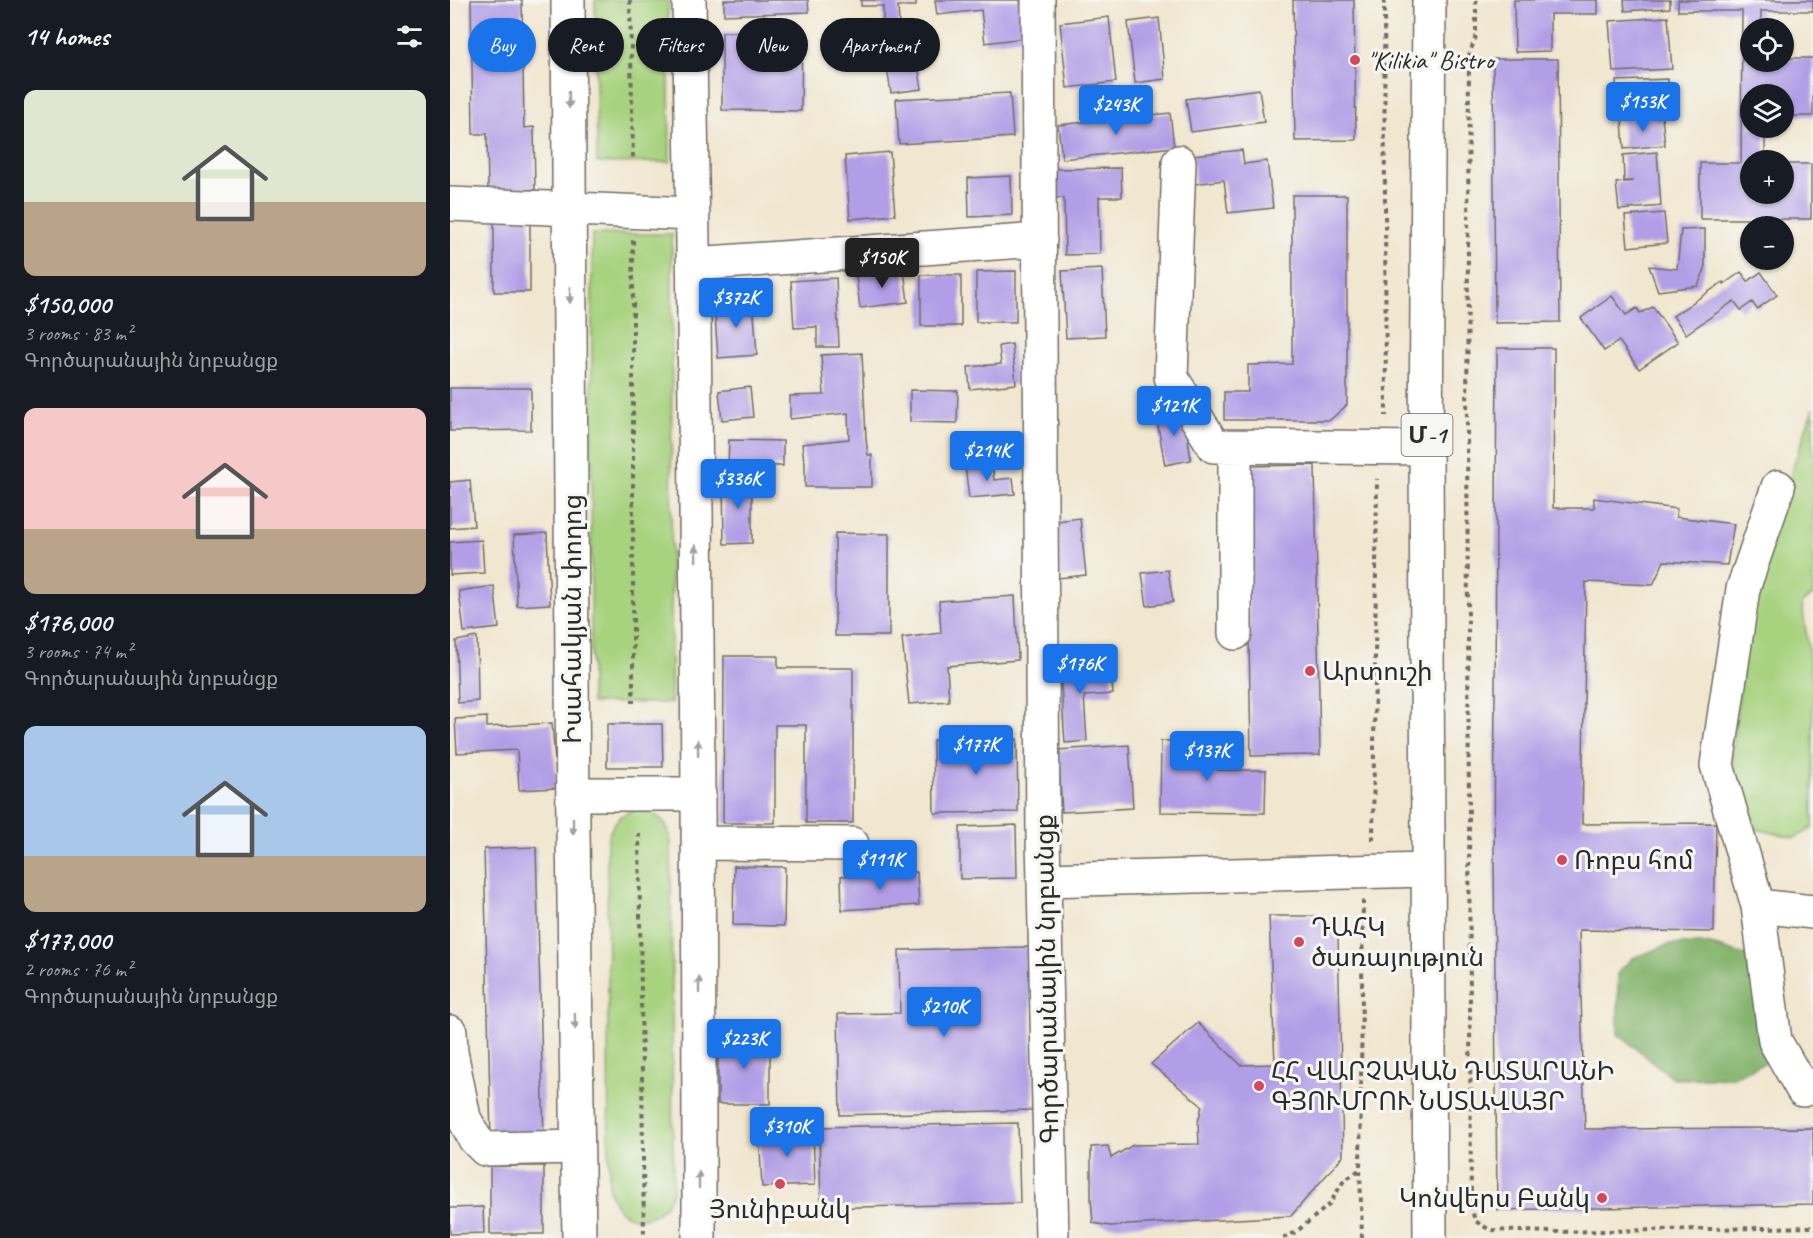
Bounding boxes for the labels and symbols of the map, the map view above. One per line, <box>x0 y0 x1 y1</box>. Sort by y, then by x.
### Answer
place label: "Kilikia" Bistro <box>1367 44 1496 77</box>
marker: "Kilikia" Bistro <box>1348 53 1362 67</box>
pin: $153K <box>1601 82 1685 133</box>
pin: $243K <box>1074 85 1158 136</box>
one-way arrow <box>564 91 574 110</box>
pin: $150K <box>840 238 924 289</box>
pin: $372K <box>694 278 778 329</box>
one-way arrow <box>565 286 575 305</box>
pin: $121K <box>1132 386 1216 437</box>
road number: Մ-1 <box>1402 414 1452 456</box>
pin: $214K <box>945 431 1029 482</box>
pin: $336K <box>696 459 780 510</box>
street label: Իսահակյան փողոց <box>556 494 589 744</box>
one-way arrow <box>691 543 701 562</box>
pin: $176K <box>1038 644 1122 695</box>
place label: Արտուշի <box>1322 655 1433 688</box>
marker: Արտուշի <box>1303 664 1317 678</box>
pin: $177K <box>934 725 1018 776</box>
pin: $137K <box>1165 731 1249 782</box>
one-way arrow <box>693 738 703 757</box>
street label: Գործարանային նրբանցք <box>1028 814 1066 1144</box>
one-way arrow <box>568 817 578 836</box>
pin: $111K <box>838 840 922 891</box>
place label: Ռոբս հոմ <box>1574 844 1694 877</box>
marker: Ռոբս հոմ <box>1555 853 1569 867</box>
place label: ԴԱՀԿ ծառայություն <box>1311 911 1484 974</box>
marker: ԴԱՀԿ ծառայություն <box>1292 935 1306 949</box>
one-way arrow <box>694 975 704 994</box>
pin: $210K <box>902 987 986 1038</box>
one-way arrow <box>571 1012 580 1031</box>
pin: $223K <box>702 1019 786 1070</box>
place label: ՀՀ ՎԱՐՉԱԿԱՆ ԴԱՏԱՐԱՆԻ ԳՅՈՒՄՐՈՒ ՆՍՏԱՎԱՅՐ <box>1271 1055 1615 1118</box>
marker: ՀՀ ՎԱՐՉԱԿԱՆ ԴԱՏԱՐԱՆԻ ԳՅՈՒՄՐՈՒ ՆՍՏԱՎԱՅՐ <box>1252 1079 1266 1093</box>
pin: $310K <box>745 1107 829 1158</box>
one-way arrow <box>694 1170 704 1189</box>
marker: Յունիբանկ <box>773 1177 787 1191</box>
place label: Կոնվերս Բանկ <box>1399 1182 1590 1215</box>
marker: Կոնվերս Բանկ <box>1595 1191 1609 1205</box>
place label: Յունիբանկ <box>709 1193 851 1226</box>

